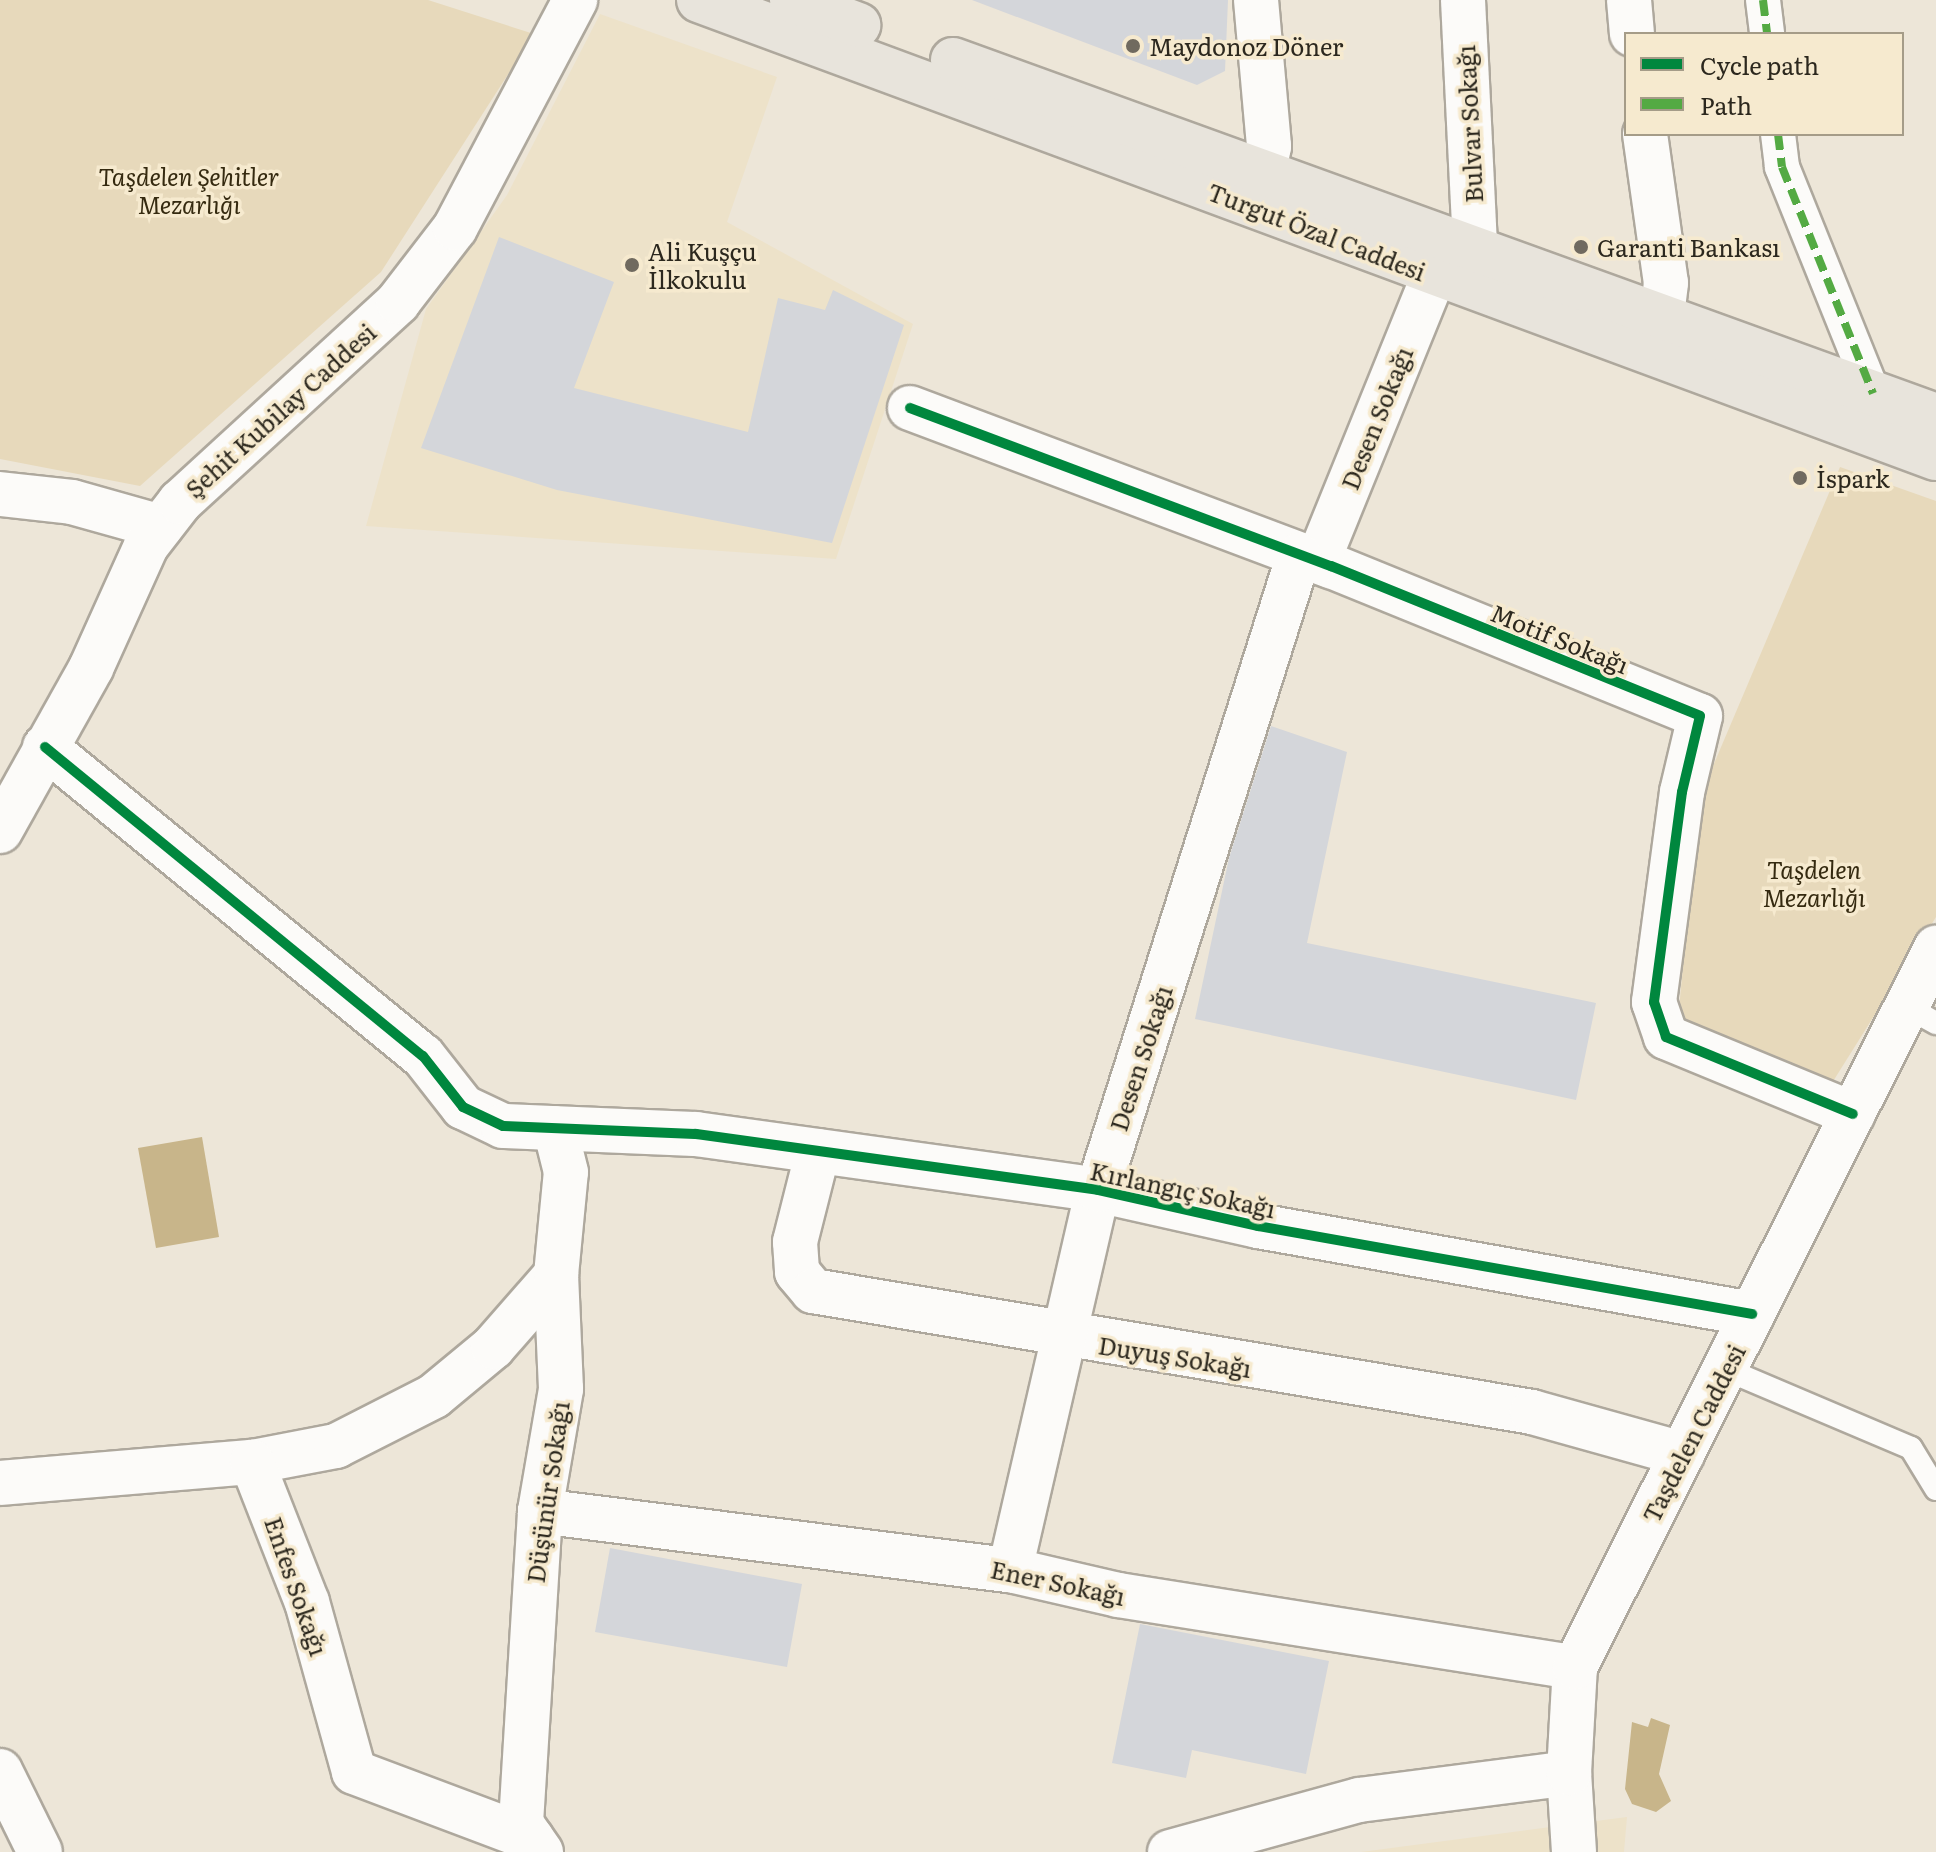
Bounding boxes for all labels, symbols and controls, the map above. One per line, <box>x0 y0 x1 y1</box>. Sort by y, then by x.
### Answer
place label: Maydonoz Döner <box>1149 32 1343 60</box>
legend <box>1624 32 1904 136</box>
marker: Maydonoz Döner <box>1124 37 1142 55</box>
street label: Bulvar Sokağı <box>1450 44 1488 204</box>
text: Cycle path <box>1700 47 1819 82</box>
text: Path <box>1700 87 1752 122</box>
park label: Taşdelen Şehitler Mezarlığı <box>99 162 279 218</box>
street label: Turgut Özal Caddesi <box>1204 176 1430 286</box>
place label: Garanti Bankası <box>1597 233 1780 261</box>
place label: Ali Kuşçu İlkokulu <box>648 237 757 293</box>
marker: Garanti Bankası <box>1572 238 1590 256</box>
marker: Ali Kuşçu İlkokulu <box>623 256 641 274</box>
street label: Şehit Kubilay Caddesi <box>179 317 381 503</box>
street label: Desen Sokağı <box>1334 343 1418 493</box>
place label: İspark <box>1816 464 1890 492</box>
marker: İspark <box>1791 469 1809 487</box>
street label: Motif Sokağı <box>1487 597 1633 679</box>
park label: Taşdelen Mezarlığı <box>1763 855 1865 911</box>
street label: Desen Sokağı <box>1103 982 1177 1134</box>
street label: Kırlangıç Sokağı <box>1088 1155 1278 1223</box>
street label: Duyuş Sokağı <box>1096 1330 1254 1382</box>
street label: Taşdelen Caddesi <box>1636 1339 1750 1527</box>
street label: Düşünür Sokağı <box>520 1399 574 1585</box>
street label: Enfes Sokağı <box>260 1513 334 1659</box>
street label: Ener Sokağı <box>988 1554 1128 1610</box>

